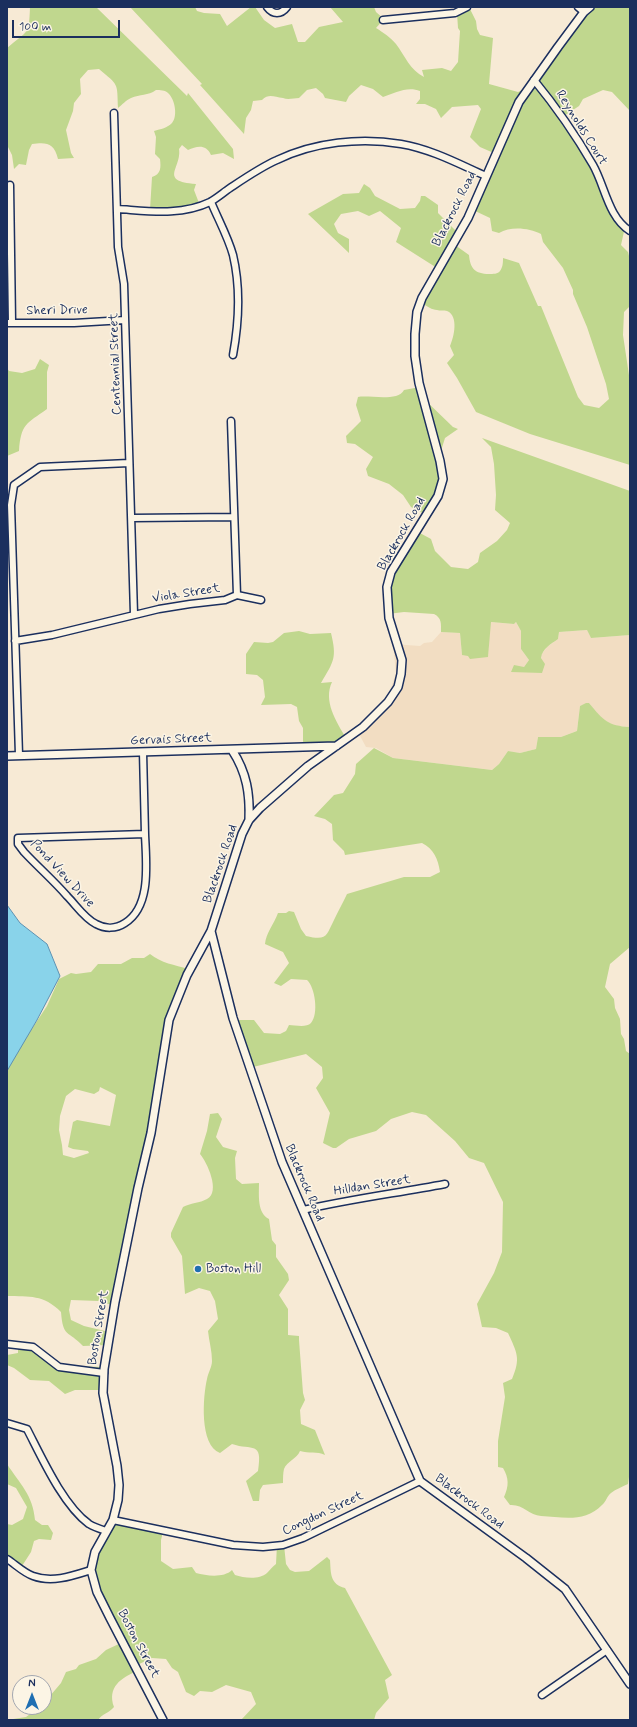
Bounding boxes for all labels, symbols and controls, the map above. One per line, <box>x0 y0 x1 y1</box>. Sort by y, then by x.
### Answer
scale bar <box>14 12 122 38</box>
text: 100 m <box>19 19 51 35</box>
street label: Reynolds Court <box>552 88 610 168</box>
street label: Blackrock Road <box>429 169 481 249</box>
street label: Sheri Drive <box>26 303 88 319</box>
street label: Centennial Street <box>106 313 126 415</box>
street label: Blackrock Road <box>375 494 429 574</box>
street label: Viola Street <box>151 581 221 607</box>
street label: Gervais Street <box>130 731 212 749</box>
street label: Blackrock Road <box>200 823 242 905</box>
street label: Pond View Drive <box>27 837 97 911</box>
street label: Blackrock Road <box>281 1142 327 1224</box>
street label: Hilldan Street <box>333 1172 411 1200</box>
place label: Boston Hill <box>206 1261 261 1277</box>
marker: Boston Hill <box>193 1264 203 1274</box>
street label: Boston Street <box>85 1290 113 1366</box>
street label: Blackrock Road <box>431 1471 507 1533</box>
street label: Congdon Street <box>280 1488 366 1540</box>
street label: Boston Street <box>113 1607 163 1681</box>
north arrow <box>12 1675 52 1715</box>
text: N <box>28 1677 36 1691</box>

